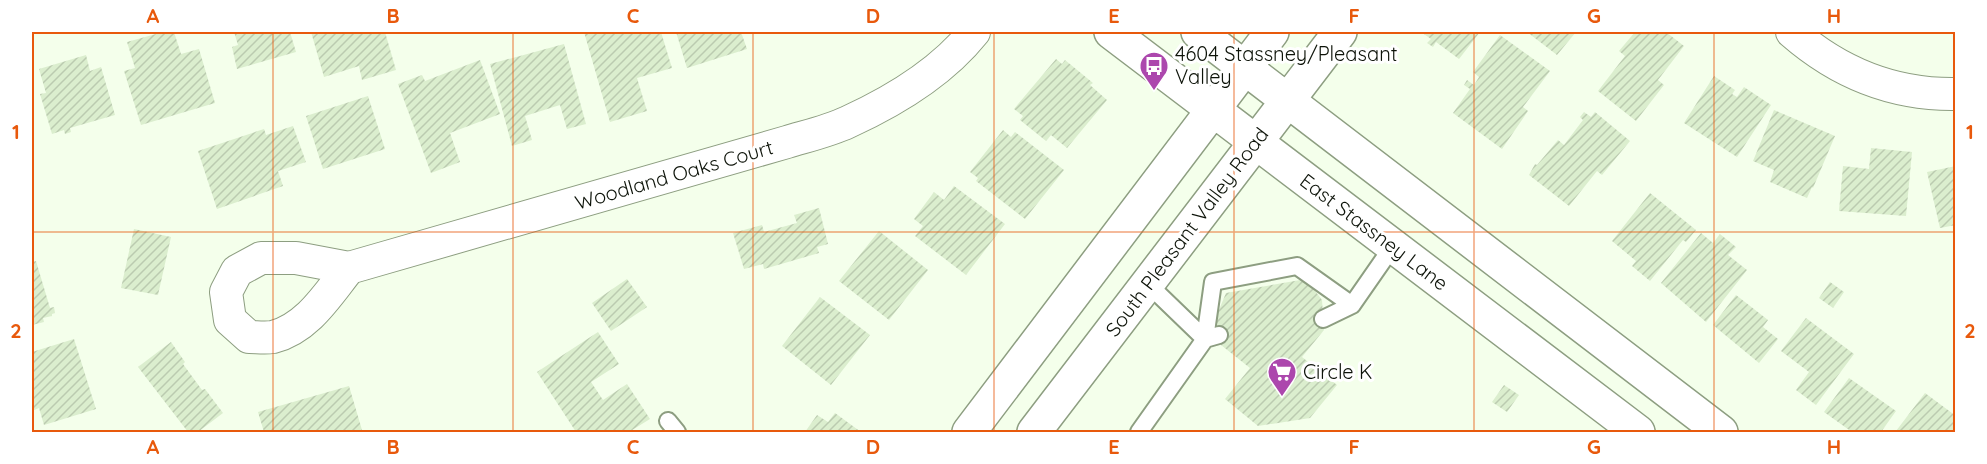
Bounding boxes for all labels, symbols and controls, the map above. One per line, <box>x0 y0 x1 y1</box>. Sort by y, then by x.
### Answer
text: A <box>147 3 160 28</box>
text: B <box>386 3 400 28</box>
text: C <box>627 3 640 28</box>
text: D <box>866 3 880 28</box>
text: E <box>1108 3 1120 28</box>
text: F <box>1348 3 1360 28</box>
text: G <box>1587 3 1601 28</box>
text: H <box>1827 3 1841 28</box>
place label: 4604 Stassney/Pleasant Valley <box>1175 41 1398 89</box>
bus stop icon: 4604 Stassney/Pleasant Valley <box>1138 50 1170 92</box>
text: 1 <box>12 119 20 144</box>
text: 1 <box>1966 119 1974 144</box>
street label: South Pleasant Valley Road <box>1100 122 1273 341</box>
street label: Woodland Oaks Court <box>572 134 776 215</box>
street label: East Stassney Lane <box>1295 168 1453 296</box>
text: 2 <box>10 318 22 343</box>
text: 2 <box>1964 318 1976 343</box>
supermarket icon: Circle K <box>1266 356 1298 398</box>
place label: Circle K <box>1303 359 1373 384</box>
text: A <box>147 434 160 459</box>
text: B <box>386 434 400 459</box>
text: C <box>627 434 640 459</box>
text: D <box>866 434 880 459</box>
text: E <box>1108 434 1120 459</box>
text: F <box>1348 434 1360 459</box>
text: G <box>1587 434 1601 459</box>
text: H <box>1827 434 1841 459</box>

